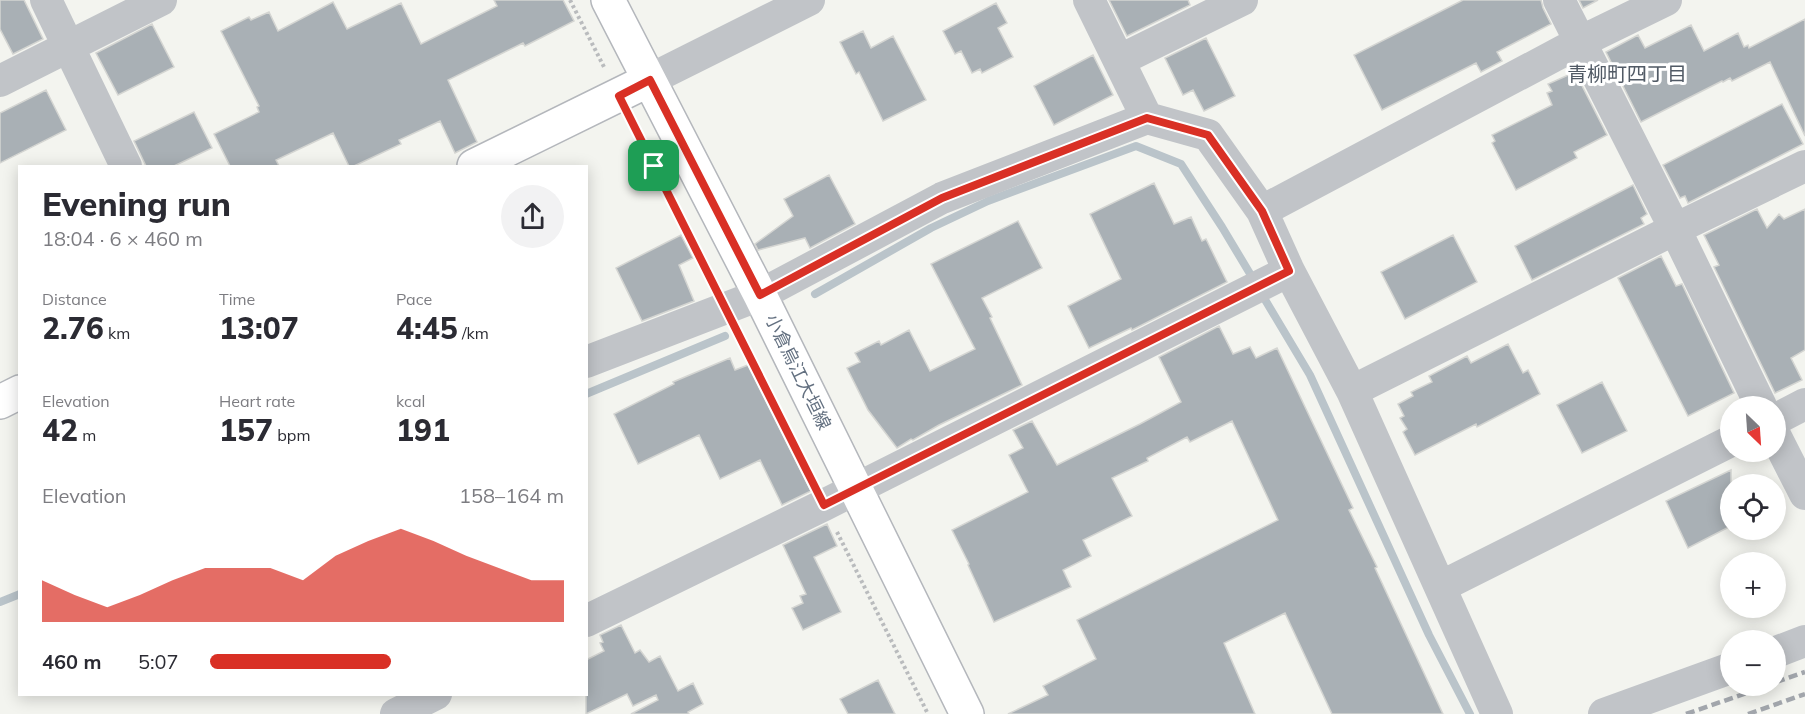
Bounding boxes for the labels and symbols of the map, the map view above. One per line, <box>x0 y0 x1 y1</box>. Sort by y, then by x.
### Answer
district label: 青柳町四丁目 <box>1567 61 1687 86</box>
pin <box>628 140 679 191</box>
street label: 小倉烏江大垣線 <box>760 310 836 433</box>
north arrow <box>1720 396 1786 462</box>

